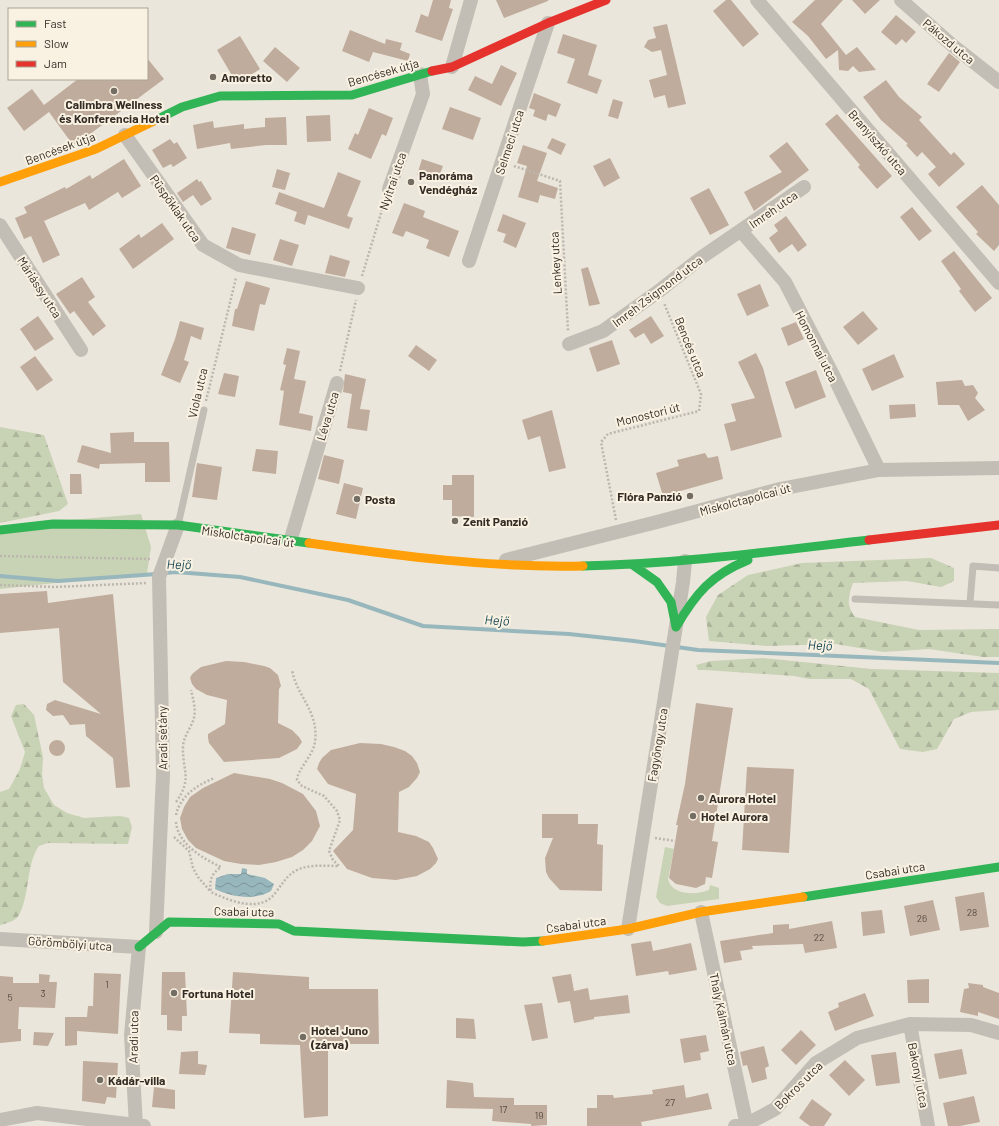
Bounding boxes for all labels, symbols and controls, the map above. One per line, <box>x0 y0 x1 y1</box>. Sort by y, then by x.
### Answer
legend <box>8 8 148 80</box>
street label: Pákozd utca <box>920 15 978 67</box>
text: Fast <box>44 16 67 30</box>
text: Slow <box>44 36 69 50</box>
street label: Bencések útja <box>346 55 420 89</box>
text: Jam <box>44 56 67 70</box>
place label: Amoretto <box>221 70 273 84</box>
marker: Amoretto <box>208 72 218 82</box>
marker: Calimbra Wellness és Konferencia Hotel <box>109 86 119 96</box>
place label: Calimbra Wellness és Konferencia Hotel <box>59 97 169 125</box>
street label: Branyiszkó utca <box>846 107 910 177</box>
street label: Selmeci utca <box>492 108 526 176</box>
street label: Bencések útja <box>23 129 97 167</box>
street label: Nyitrai utca <box>376 150 408 212</box>
place label: Panoráma Vendégház <box>419 168 478 196</box>
street label: Püspöklak utca <box>148 172 204 244</box>
marker: Panoráma Vendégház <box>406 177 416 187</box>
street label: Imreh utca <box>746 187 800 231</box>
street label: Lenkey utca <box>546 231 564 295</box>
street label: Imreh Zsigmond utca <box>609 253 705 329</box>
street label: Máriássy utca <box>15 254 65 320</box>
street label: Homonnai utca <box>793 308 841 384</box>
street label: Bencés utca <box>673 315 709 379</box>
street label: Viola utca <box>184 367 210 419</box>
street label: Léva utca <box>313 390 341 442</box>
street label: Monostori út <box>615 399 681 429</box>
street label: Miskolctapolcai út <box>698 480 792 518</box>
place label: Flóra Panzió <box>617 489 682 503</box>
marker: Flóra Panzió <box>685 491 695 501</box>
place label: Posta <box>365 492 395 506</box>
marker: Posta <box>352 494 362 504</box>
place label: Zenit Panzió <box>463 514 528 528</box>
marker: Zenit Panzió <box>450 516 460 526</box>
street label: Miskolctapolcai út <box>201 523 295 549</box>
water label: Hejő <box>166 556 192 572</box>
water label: Hejő <box>484 611 510 629</box>
water label: Hejő <box>807 637 833 653</box>
street label: Aradi sétány <box>154 705 170 770</box>
street label: Fagyöngy utca <box>644 707 670 783</box>
place label: Aurora Hotel <box>709 791 776 805</box>
marker: Aurora Hotel <box>696 793 706 803</box>
place label: Hotel Aurora <box>701 809 768 823</box>
marker: Hotel Aurora <box>688 811 698 821</box>
street label: Csabai utca <box>864 858 926 882</box>
street label: Csabai utca <box>214 903 274 919</box>
house number: 28 <box>967 906 977 918</box>
house number: 26 <box>917 912 927 924</box>
street label: Csabai utca <box>545 913 607 935</box>
house number: 22 <box>814 931 824 943</box>
street label: Görömbölyi utca <box>28 933 112 953</box>
street label: Thaly Kálmán utca <box>707 971 741 1067</box>
house number: 1 <box>105 978 109 990</box>
place label: Fortuna Hotel <box>182 986 254 1000</box>
house number: 3 <box>40 987 46 999</box>
marker: Fortuna Hotel <box>169 988 179 998</box>
house number: 5 <box>7 991 13 1003</box>
street label: Aradi utca <box>126 1010 140 1064</box>
place label: Hotel Juno (zárva) <box>310 1023 368 1051</box>
marker: Hotel Juno (zárva) <box>298 1032 308 1042</box>
street label: Bakonyi utca <box>906 1041 932 1109</box>
street label: Bokros utca <box>771 1058 825 1112</box>
place label: Kádár-villa <box>108 1073 165 1087</box>
marker: Kádár-villa <box>95 1075 105 1085</box>
house number: 27 <box>665 1096 675 1108</box>
house number: 17 <box>499 1103 507 1115</box>
house number: 19 <box>535 1109 543 1121</box>

